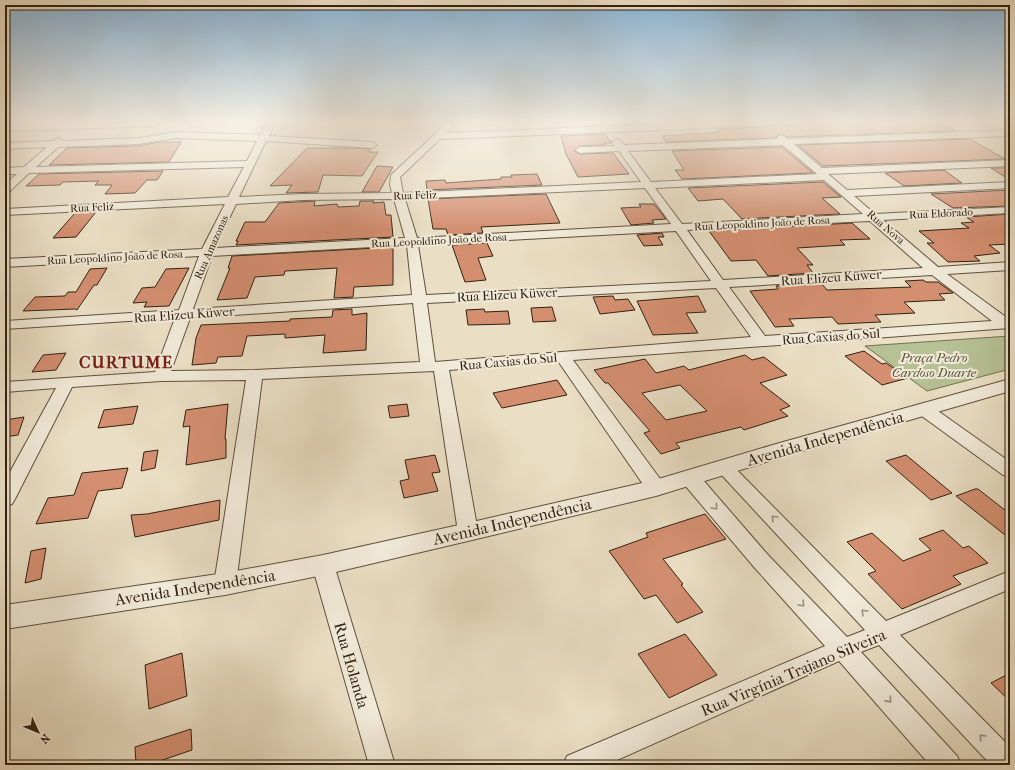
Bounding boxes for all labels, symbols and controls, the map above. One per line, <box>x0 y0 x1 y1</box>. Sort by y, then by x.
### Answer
street label: Rua Feliz <box>393 188 437 203</box>
street label: Rua Feliz <box>70 200 114 215</box>
street label: Rua Eldorado <box>909 205 974 222</box>
street label: Rua Nova <box>864 208 908 248</box>
street label: Rua Amazonas <box>192 213 231 281</box>
street label: Rua Leopoldino João de Rosa <box>694 213 831 234</box>
street label: Rua Leopoldino João de Rosa <box>371 230 508 251</box>
street label: Rua Leopoldino João de Rosa <box>47 247 184 268</box>
street label: Rua Elizeu Küwer <box>780 266 882 288</box>
street label: Rua Elizeu Küwer <box>456 284 558 305</box>
street label: Rua Elizeu Küwer <box>133 303 235 325</box>
street label: Rua Caxias do Sul <box>781 326 881 347</box>
street label: Rua Caxias do Sul <box>458 350 558 373</box>
park label: Praça Pedro Cardoso Duarte <box>892 350 977 380</box>
district label: CURTUME <box>79 352 173 372</box>
street label: Avenida Independência <box>744 407 906 470</box>
street label: Avenida Independência <box>430 494 594 549</box>
one-way arrow <box>711 503 718 510</box>
one-way arrow <box>771 515 778 523</box>
street label: Avenida Independência <box>113 565 277 610</box>
one-way arrow <box>797 600 804 607</box>
one-way arrow <box>861 609 868 617</box>
street label: Rua Holanda <box>330 620 373 711</box>
street label: Rua Virgínia Trajano Silveira <box>698 625 889 720</box>
one-way arrow <box>885 696 892 703</box>
north arrow <box>18 712 58 752</box>
text: N <box>37 731 52 747</box>
one-way arrow <box>979 734 987 742</box>

